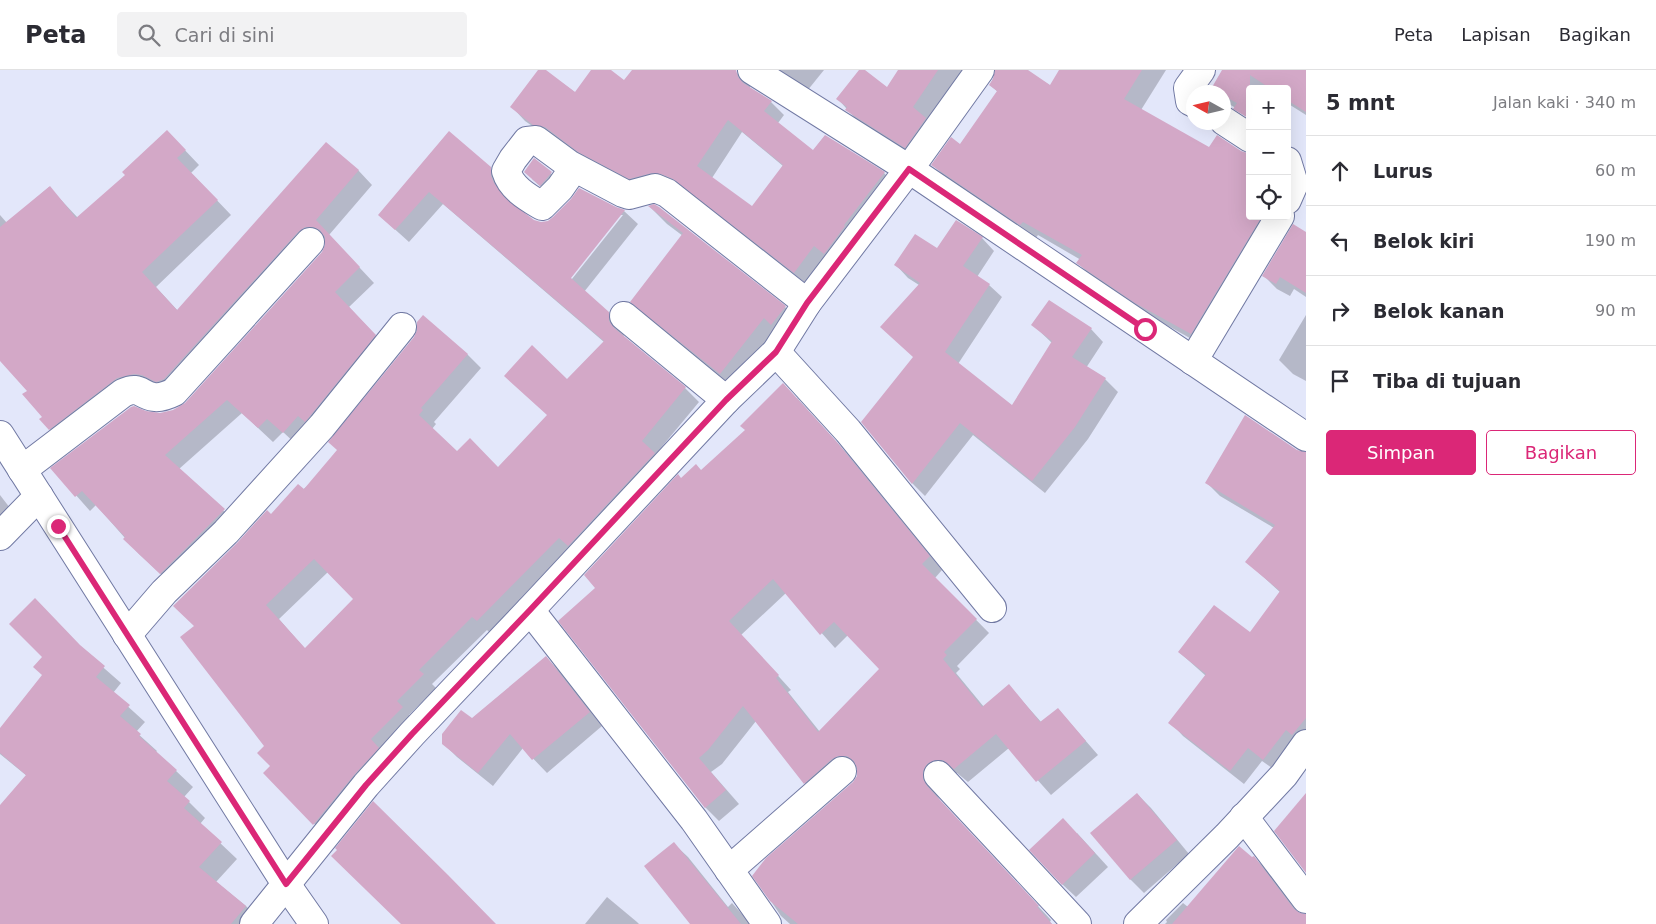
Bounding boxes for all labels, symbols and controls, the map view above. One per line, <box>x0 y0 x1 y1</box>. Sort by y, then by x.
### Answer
search box <box>117 12 467 57</box>
text: Peta <box>25 21 87 49</box>
icon: search <box>135 21 163 49</box>
text: Cari di sini <box>175 24 274 46</box>
text: Peta <box>1394 24 1433 45</box>
text: Lapisan <box>1461 24 1531 45</box>
text: Bagikan <box>1559 24 1631 45</box>
north arrow <box>1186 85 1231 130</box>
map controls <box>1246 85 1291 220</box>
button: + <box>1246 85 1291 130</box>
text: 5 mnt <box>1326 91 1395 115</box>
text: Jalan kaki · 340 m <box>1493 93 1636 112</box>
button: − <box>1246 130 1291 175</box>
icon: ahead <box>1326 157 1354 185</box>
text: Lurus <box>1373 160 1433 182</box>
text: 60 m <box>1595 161 1636 180</box>
button: locate <box>1246 175 1291 220</box>
icon: left <box>1326 227 1354 255</box>
text: Belok kiri <box>1373 230 1474 252</box>
text: 190 m <box>1585 231 1636 250</box>
icon: right <box>1326 297 1354 325</box>
text: Belok kanan <box>1373 300 1505 322</box>
text: 90 m <box>1595 301 1636 320</box>
route start <box>1134 318 1157 341</box>
icon: arrive <box>1326 367 1354 395</box>
text: Tiba di tujuan <box>1373 370 1521 392</box>
button: Simpan <box>1326 430 1476 475</box>
button: Bagikan <box>1486 430 1636 475</box>
route end <box>47 515 70 538</box>

